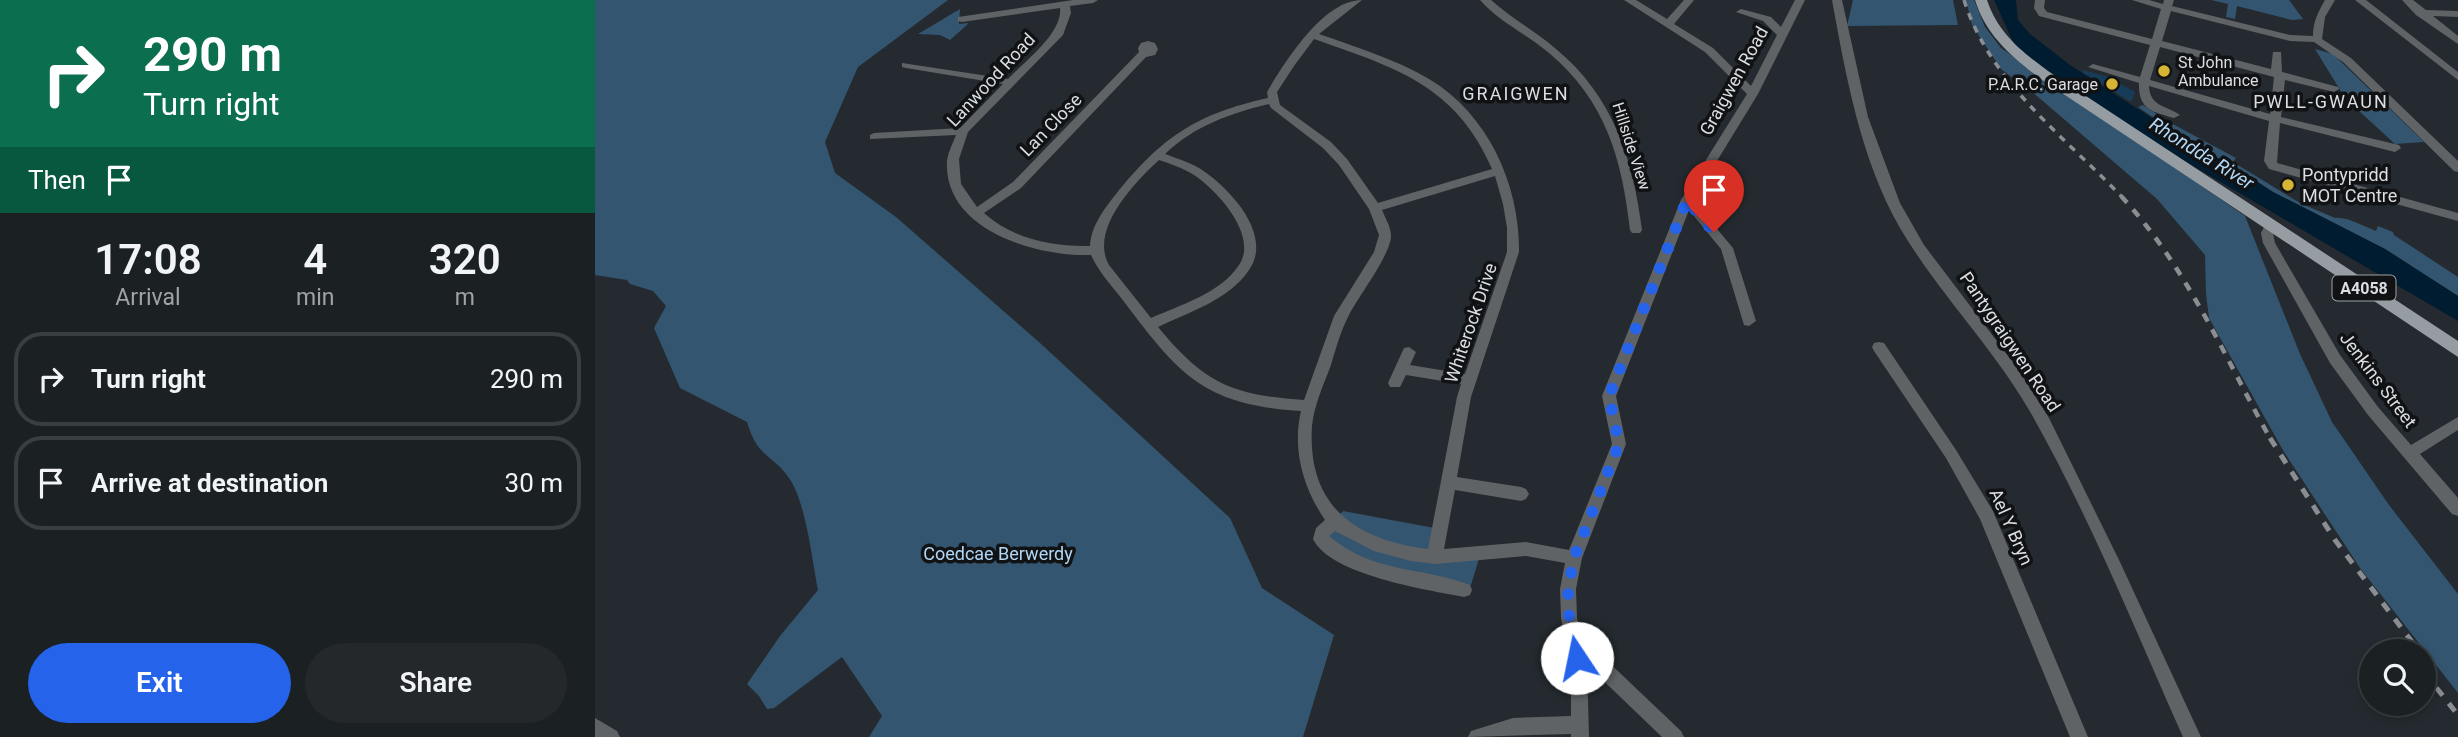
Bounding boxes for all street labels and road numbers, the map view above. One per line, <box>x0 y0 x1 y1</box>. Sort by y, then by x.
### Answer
street label: Graigwen Road <box>1695 23 1772 139</box>
street label: Lanwood Road <box>942 29 1039 130</box>
street label: Lan Close <box>1016 89 1086 160</box>
street label: Hillside View <box>1608 100 1655 193</box>
street label: Whiterock Drive <box>1440 260 1501 386</box>
street label: Pantygraigwen Road <box>1956 268 2065 416</box>
road number: A4058 <box>2333 276 2395 300</box>
street label: Jenkins Street <box>2336 328 2421 432</box>
street label: Ael Y Bryn <box>1985 485 2038 568</box>

